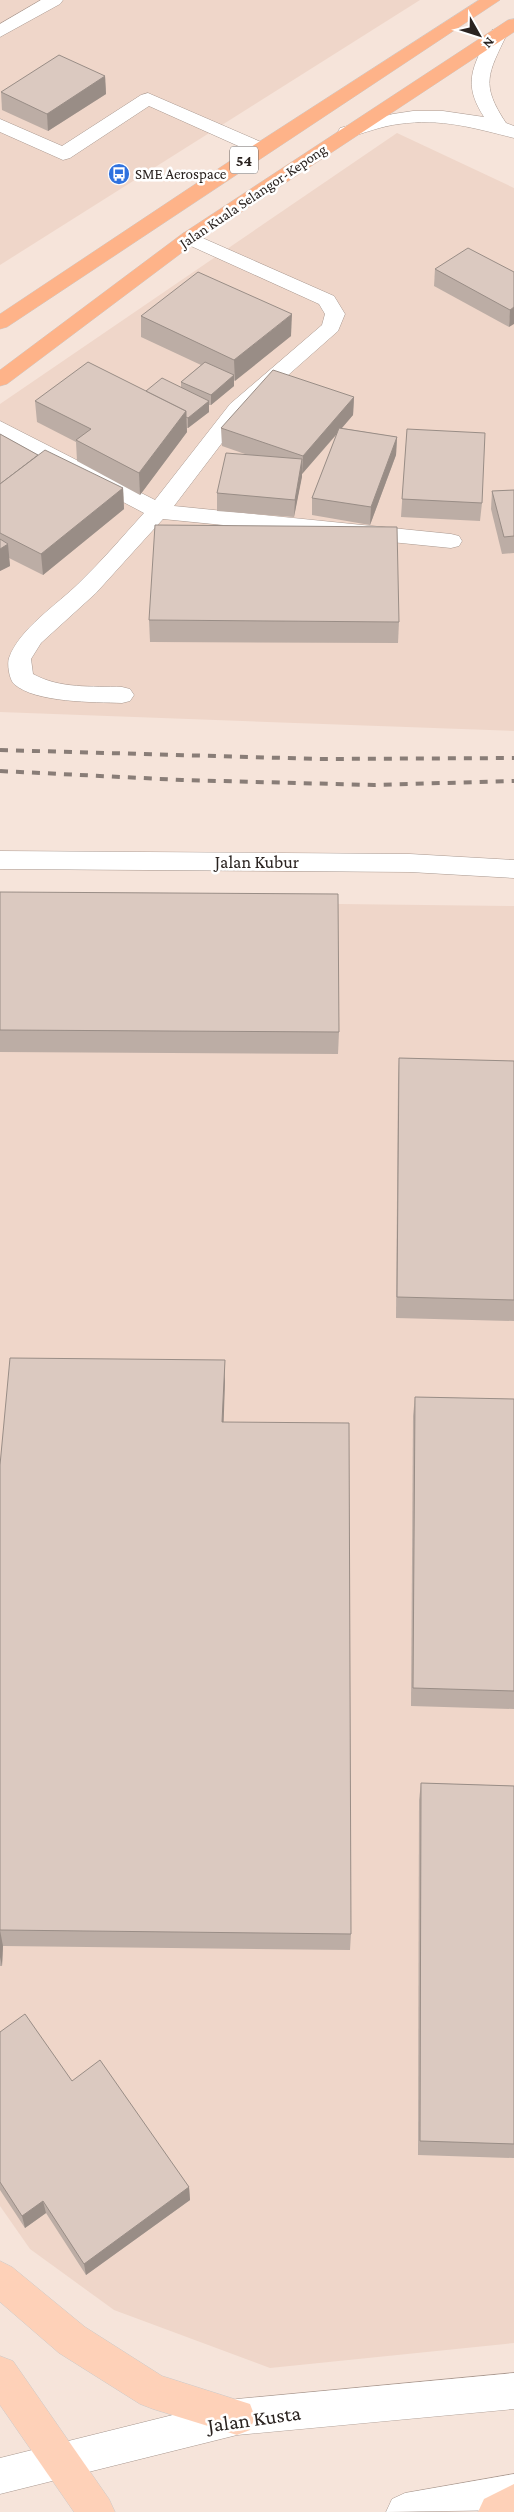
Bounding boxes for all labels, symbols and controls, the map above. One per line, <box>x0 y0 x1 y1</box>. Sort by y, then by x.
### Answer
north arrow <box>454 10 504 60</box>
text: N <box>480 34 498 52</box>
street label: Jalan Kuala Selangor-Kepong <box>175 141 330 253</box>
road number: 54 <box>230 146 258 174</box>
bus stop icon: SME Aerospace <box>107 162 131 186</box>
place label: SME Aerospace <box>135 166 227 183</box>
street label: Jalan Kubur <box>213 852 300 872</box>
street label: Jalan Kusta <box>204 2401 303 2438</box>

